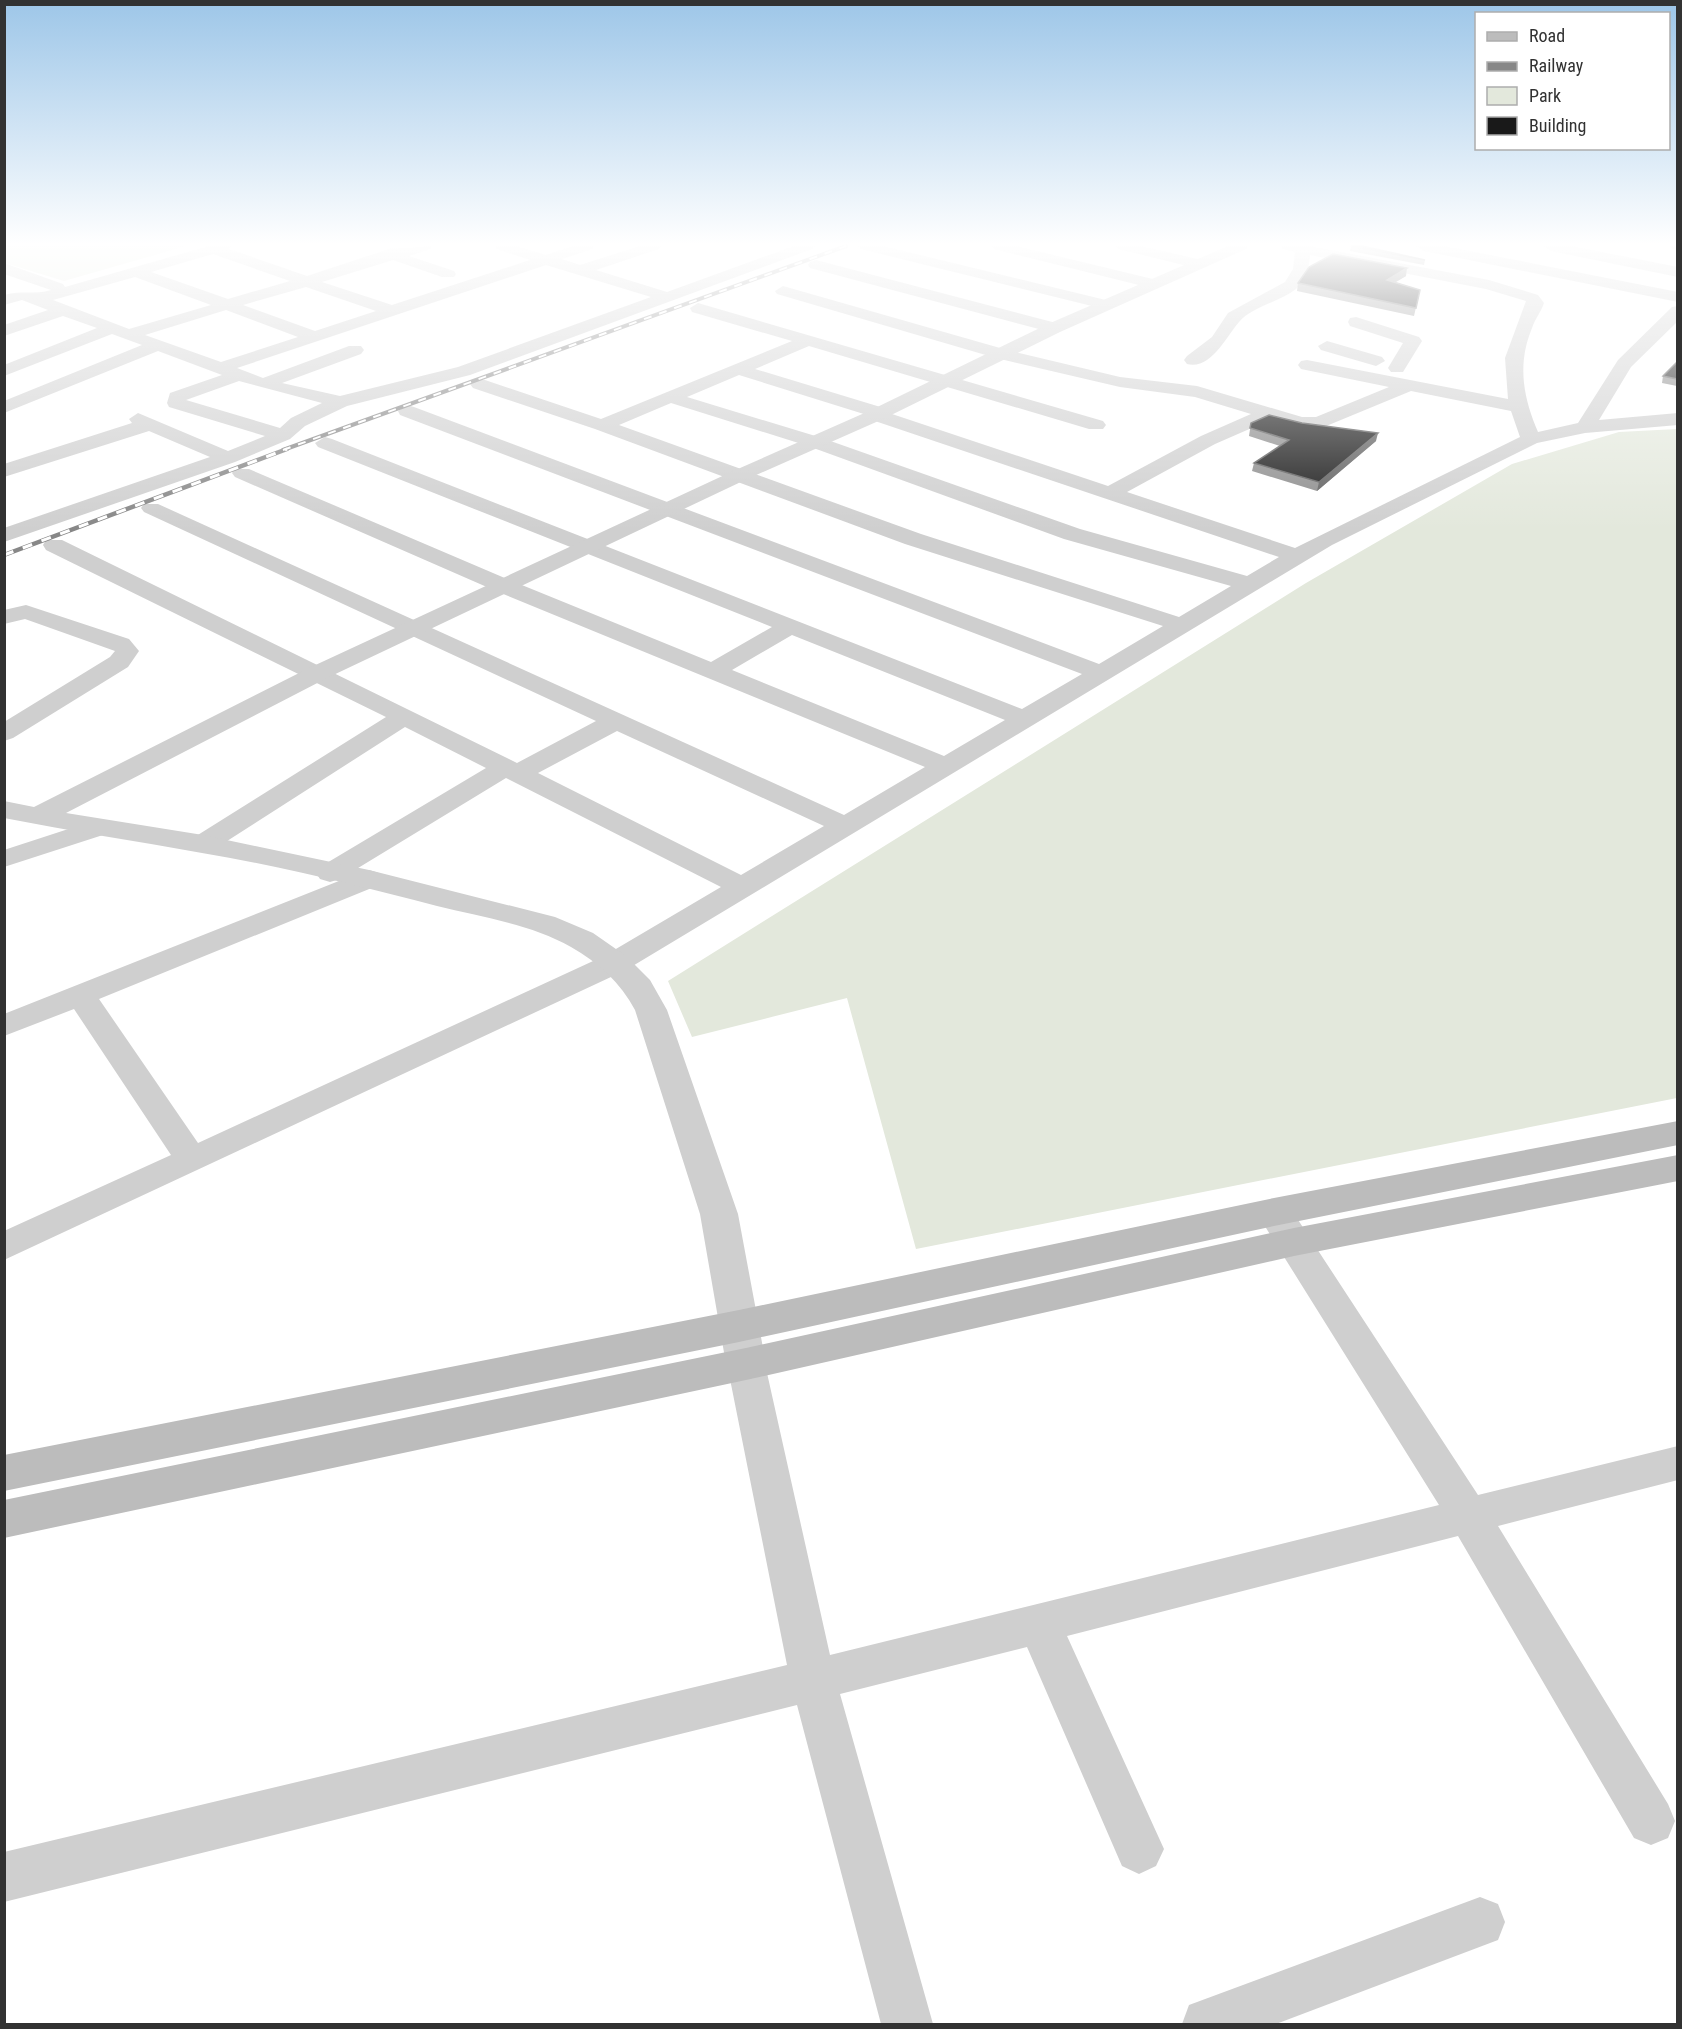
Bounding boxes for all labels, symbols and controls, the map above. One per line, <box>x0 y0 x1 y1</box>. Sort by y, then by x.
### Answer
legend <box>1475 12 1670 150</box>
text: Road <box>1529 25 1565 46</box>
text: Railway <box>1529 55 1584 76</box>
text: Park <box>1529 85 1561 106</box>
text: Building <box>1529 115 1586 136</box>

